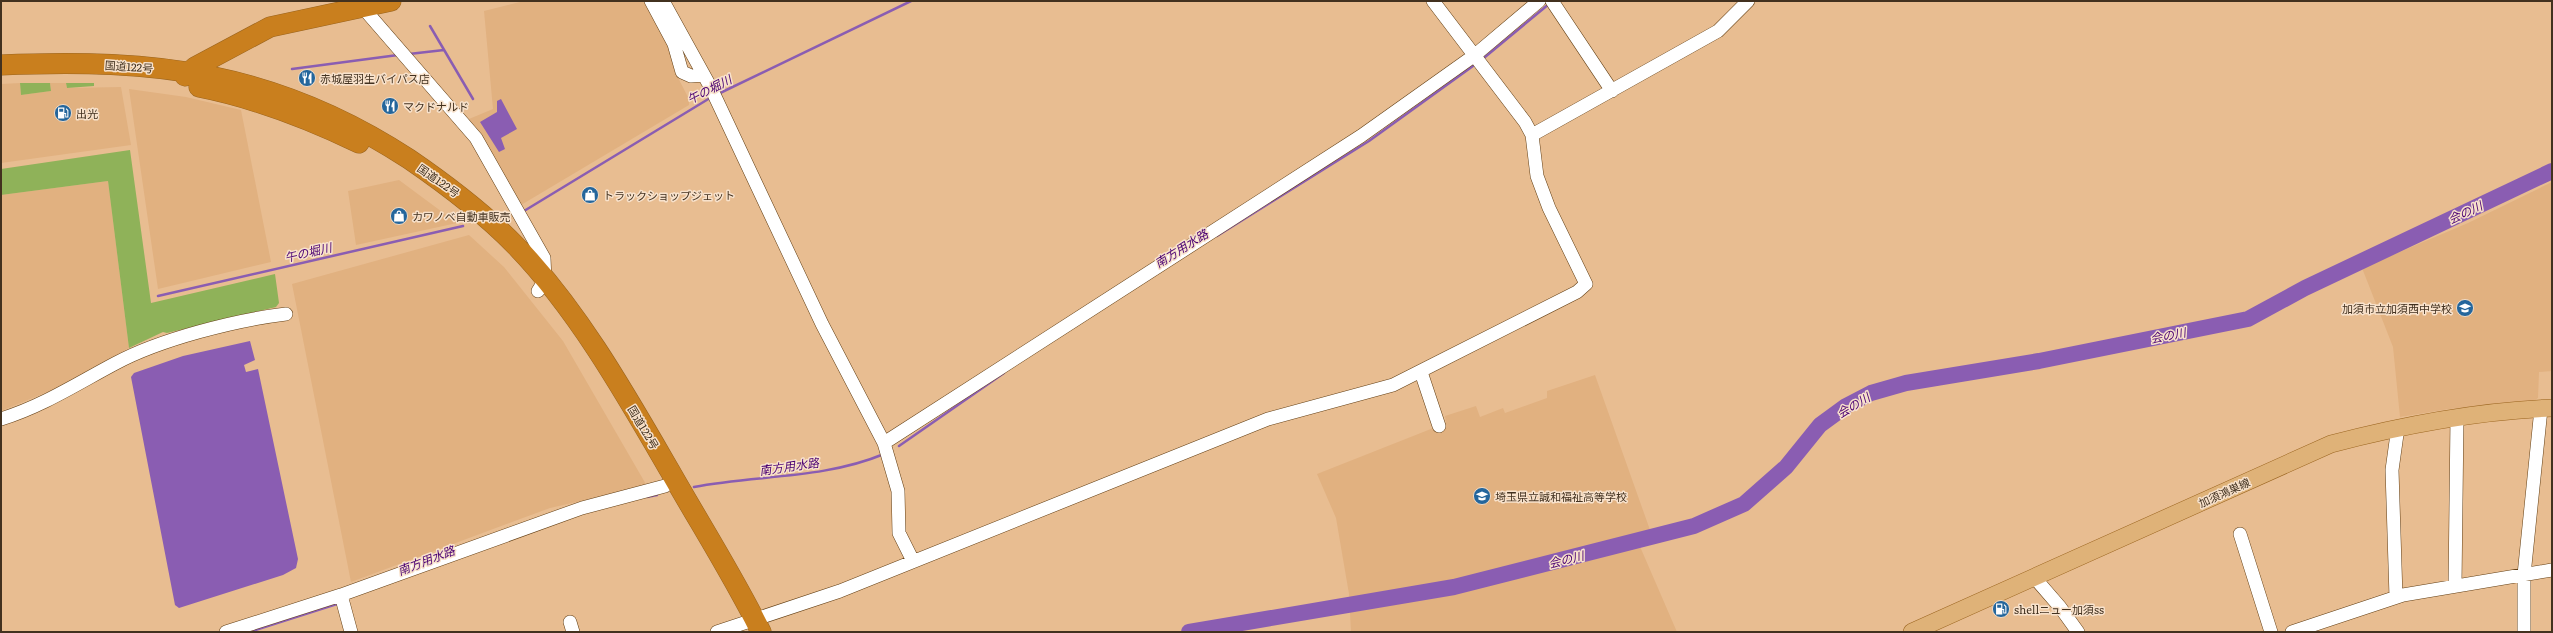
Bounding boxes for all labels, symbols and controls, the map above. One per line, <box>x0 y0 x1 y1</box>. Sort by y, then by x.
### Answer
street label: 国道122号 <box>104 56 154 76</box>
restaurant icon: 赤城屋羽生バイパス店 <box>297 68 317 88</box>
water label: 午の堀川 <box>684 69 736 108</box>
place label: 赤城屋羽生バイパス店 <box>320 70 430 86</box>
restaurant icon: マクドナルド <box>380 96 400 116</box>
place label: マクドナルド <box>403 98 469 114</box>
fuel station icon: 出光 <box>53 103 73 123</box>
place label: 出光 <box>76 105 98 121</box>
street label: 国道122号 <box>414 159 464 201</box>
shop icon: トラックショップジェット <box>580 185 600 205</box>
place label: トラックショップジェット <box>603 187 735 203</box>
water label: 会の川 <box>2445 195 2487 228</box>
shop icon: カワノベ自動車販売 <box>389 206 409 226</box>
place label: カワノベ自動車販売 <box>412 208 510 224</box>
water label: 南方用水路 <box>1151 224 1212 272</box>
water label: 午の堀川 <box>283 237 335 266</box>
school or university icon: 加須市立加須西中学校 <box>2455 298 2475 318</box>
place label: 加須市立加須西中学校 <box>2342 300 2452 316</box>
water label: 会の川 <box>2149 322 2189 347</box>
water label: 会の川 <box>1833 387 1875 422</box>
street label: 国道122号 <box>625 402 663 452</box>
water label: 南方用水路 <box>758 453 821 479</box>
street label: 加須鴻巣線 <box>2196 474 2252 510</box>
school or university icon: 埼玉県立誠和福祉高等学校 <box>1472 486 1492 506</box>
place label: 埼玉県立誠和福祉高等学校 <box>1495 488 1627 504</box>
water label: 南方用水路 <box>395 540 458 579</box>
water label: 会の川 <box>1546 545 1588 572</box>
fuel station icon: shellニュー加須ss <box>1991 599 2011 619</box>
place label: shellニュー加須ss <box>2014 601 2104 617</box>

